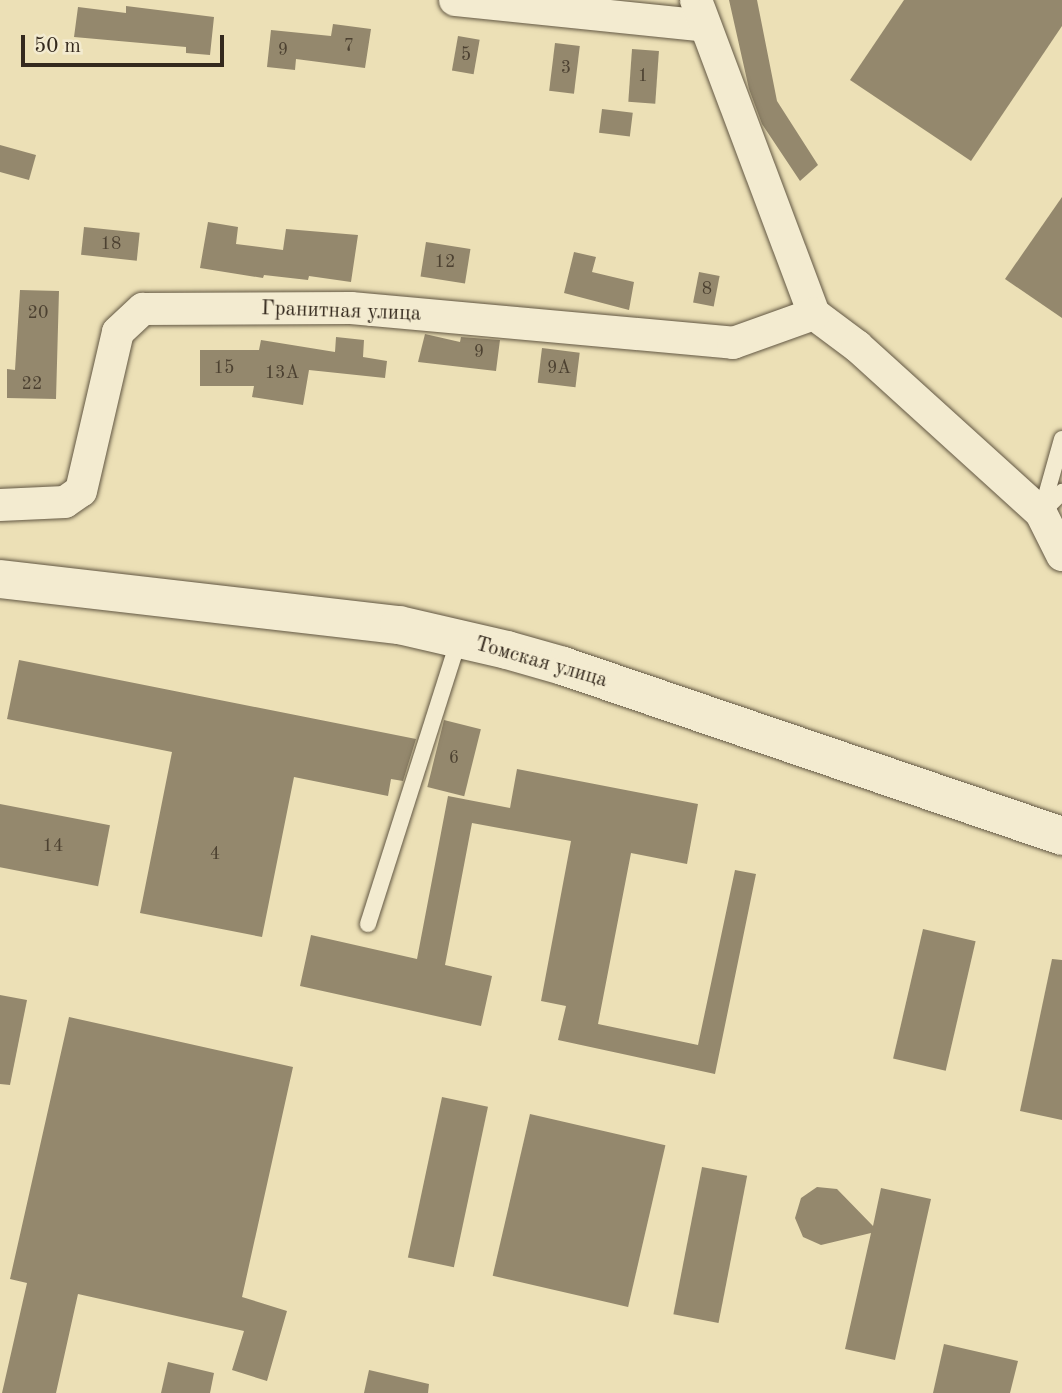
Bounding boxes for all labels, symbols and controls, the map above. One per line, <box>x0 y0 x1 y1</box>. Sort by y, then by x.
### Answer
scale bar <box>24 21 228 65</box>
house number: 7 <box>344 35 354 57</box>
text: 50 m <box>34 36 81 57</box>
house number: 9 <box>278 39 288 61</box>
house number: 5 <box>461 44 471 66</box>
house number: 3 <box>561 57 571 79</box>
house number: 1 <box>638 65 648 87</box>
house number: 18 <box>101 233 121 255</box>
house number: 12 <box>435 251 455 273</box>
house number: 8 <box>702 278 712 300</box>
street label: Гранитная улица <box>261 297 421 327</box>
house number: 20 <box>28 302 48 324</box>
house number: 9 <box>474 341 484 363</box>
house number: 15 <box>214 357 234 379</box>
house number: 9А <box>547 357 571 379</box>
house number: 13А <box>265 362 299 384</box>
house number: 22 <box>22 373 42 395</box>
street label: Томская улица <box>472 632 610 694</box>
house number: 6 <box>449 747 459 769</box>
house number: 14 <box>43 835 63 857</box>
house number: 4 <box>210 843 220 865</box>

